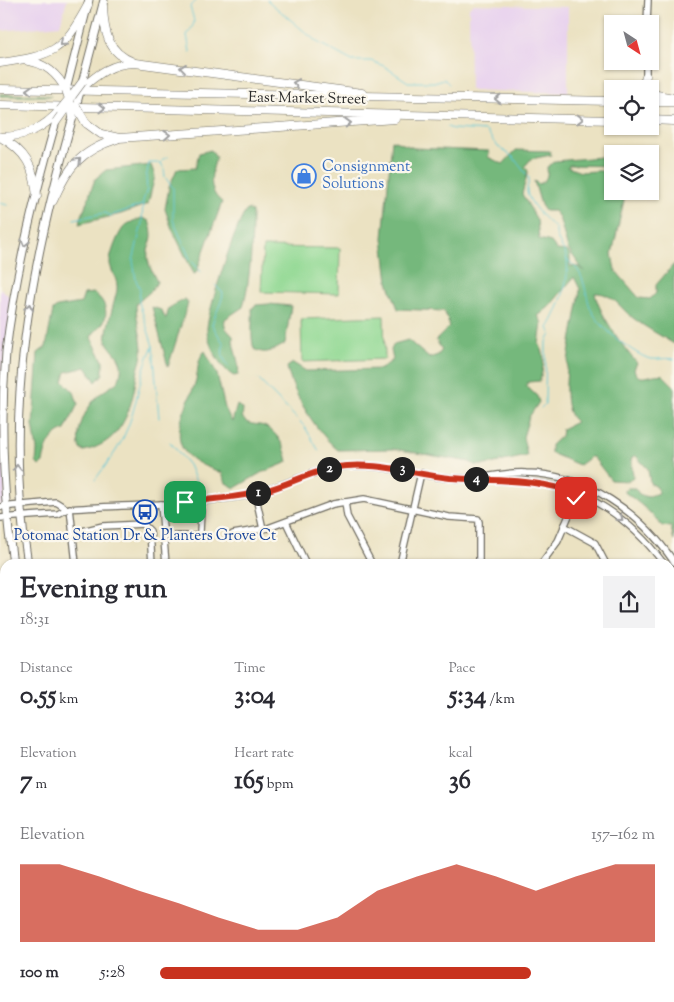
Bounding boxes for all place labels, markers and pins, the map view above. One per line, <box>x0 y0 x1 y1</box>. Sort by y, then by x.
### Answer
place label: Consignment Solutions <box>322 157 410 195</box>
shop icon: Consignment Solutions <box>291 163 317 189</box>
pin: 2 <box>316 456 342 482</box>
pin: 3 <box>390 456 414 482</box>
pin: 4 <box>464 466 488 492</box>
pin <box>555 477 597 519</box>
pin: 1 <box>246 480 270 506</box>
pin <box>164 481 206 523</box>
bus stop icon: Potomac Station Dr & Planters Grove Ct <box>132 499 158 525</box>
place label: Potomac Station Dr & Planters Grove Ct <box>14 526 276 547</box>

